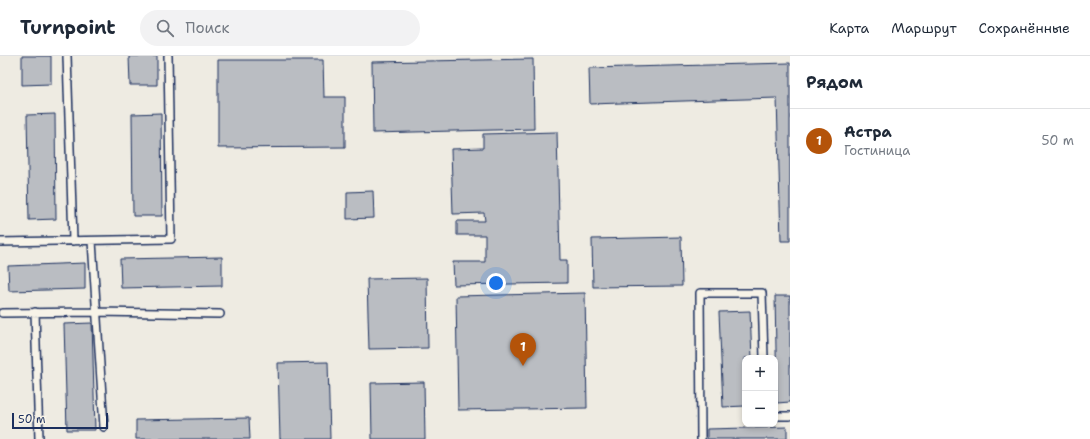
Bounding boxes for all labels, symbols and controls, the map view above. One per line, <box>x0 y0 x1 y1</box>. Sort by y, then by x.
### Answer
search box <box>140 10 420 46</box>
text: Turnpoint <box>20 15 116 40</box>
icon: search <box>154 17 176 39</box>
text: Поиск <box>186 18 229 38</box>
text: Карта <box>829 19 869 37</box>
text: Маршрут <box>891 19 957 37</box>
text: Сохранённые <box>979 19 1070 37</box>
text: Рядом <box>806 71 863 93</box>
text: Астра <box>844 122 892 142</box>
text: 1 <box>816 132 822 149</box>
text: 50 m <box>1041 132 1074 149</box>
text: Гостиница <box>844 142 910 159</box>
your location <box>486 273 506 293</box>
pin: 1 <box>510 333 536 366</box>
map controls <box>742 355 778 427</box>
button: + <box>742 355 778 391</box>
button: − <box>742 391 778 427</box>
scale bar <box>12 411 108 430</box>
text: 50 m <box>18 412 46 427</box>

